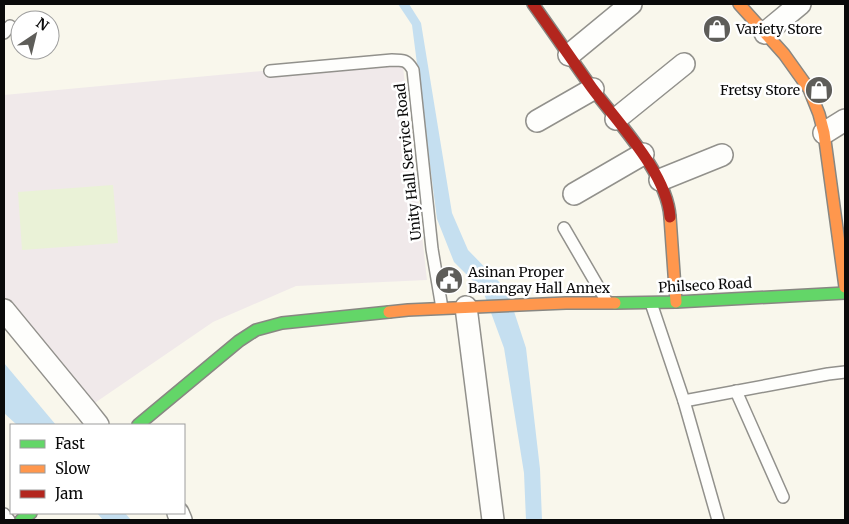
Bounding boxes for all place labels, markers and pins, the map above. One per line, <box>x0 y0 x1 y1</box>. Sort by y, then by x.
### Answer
shop icon: Variety Store <box>702 14 732 44</box>
place label: Variety Store <box>735 20 822 38</box>
shop icon: Fretsy Store <box>804 75 834 105</box>
place label: Fretsy Store <box>720 81 800 99</box>
place label: Asinan Proper Barangay Hall Annex <box>467 263 611 297</box>
public building icon: Asinan Proper Barangay Hall Annex <box>434 265 464 295</box>

